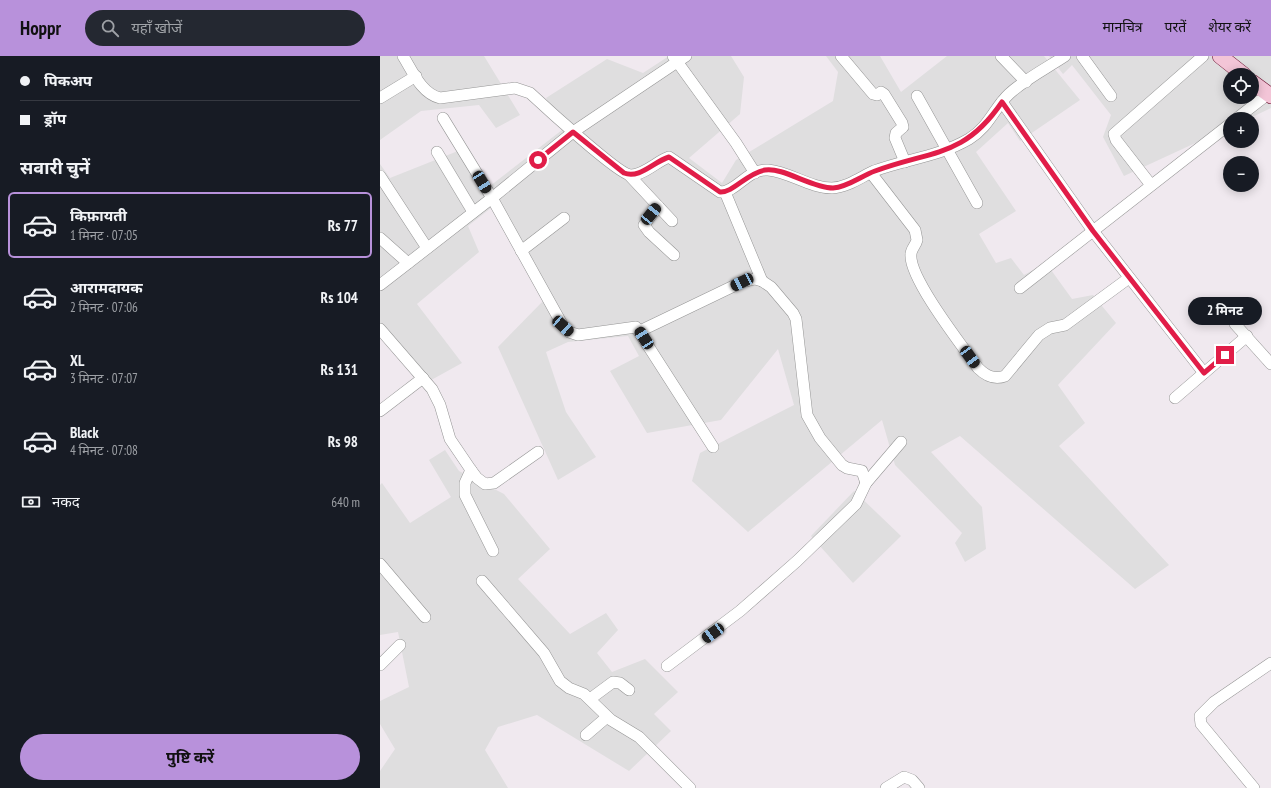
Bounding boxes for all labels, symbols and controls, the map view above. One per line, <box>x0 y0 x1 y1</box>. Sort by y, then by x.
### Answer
search box <box>85 10 365 46</box>
text: Hoppr <box>20 16 61 40</box>
icon: search <box>99 17 121 39</box>
text: यहाँ खोजें <box>131 18 182 37</box>
text: मानचित्र <box>1103 18 1143 36</box>
text: परतें <box>1165 18 1186 36</box>
text: शेयर करें <box>1208 18 1251 36</box>
map controls <box>1223 68 1259 192</box>
button: locate <box>1223 68 1259 104</box>
text: पिकअप <box>44 71 92 90</box>
text: ड्रॉप <box>44 109 66 128</box>
button: + <box>1223 112 1259 148</box>
route start <box>529 151 547 169</box>
text: सवारी चुनें <box>20 156 90 179</box>
button: − <box>1223 156 1259 192</box>
car <box>471 169 493 195</box>
car <box>639 201 663 227</box>
text: किफ़ायती <box>70 206 127 225</box>
icon: car <box>22 207 58 243</box>
text: Rs 77 <box>328 216 358 235</box>
text: 1 मिनट · 07:05 <box>70 227 138 244</box>
car <box>729 271 755 293</box>
text: आरामदायक <box>70 278 143 297</box>
icon: car <box>22 279 58 315</box>
text: Rs 104 <box>321 288 358 307</box>
callout: 2 मिनट <box>1188 297 1262 325</box>
text: 2 मिनट · 07:06 <box>70 299 138 316</box>
text: 2 मिनट <box>1207 302 1243 319</box>
car <box>550 314 576 338</box>
car <box>632 325 656 351</box>
car <box>958 344 982 370</box>
route end <box>1216 346 1234 364</box>
icon: car <box>22 351 58 387</box>
text: XL <box>70 351 84 370</box>
text: Rs 131 <box>321 360 358 379</box>
text: 3 मिनट · 07:07 <box>70 370 138 387</box>
icon: car <box>22 423 58 459</box>
text: Black <box>70 423 99 442</box>
text: Rs 98 <box>328 432 358 451</box>
text: 4 मिनट · 07:08 <box>70 442 138 459</box>
icon: cash <box>20 491 42 513</box>
text: नकद <box>52 492 80 511</box>
text: 640 m <box>331 494 360 511</box>
car <box>700 621 726 645</box>
button: पुष्टि करें <box>20 734 360 780</box>

